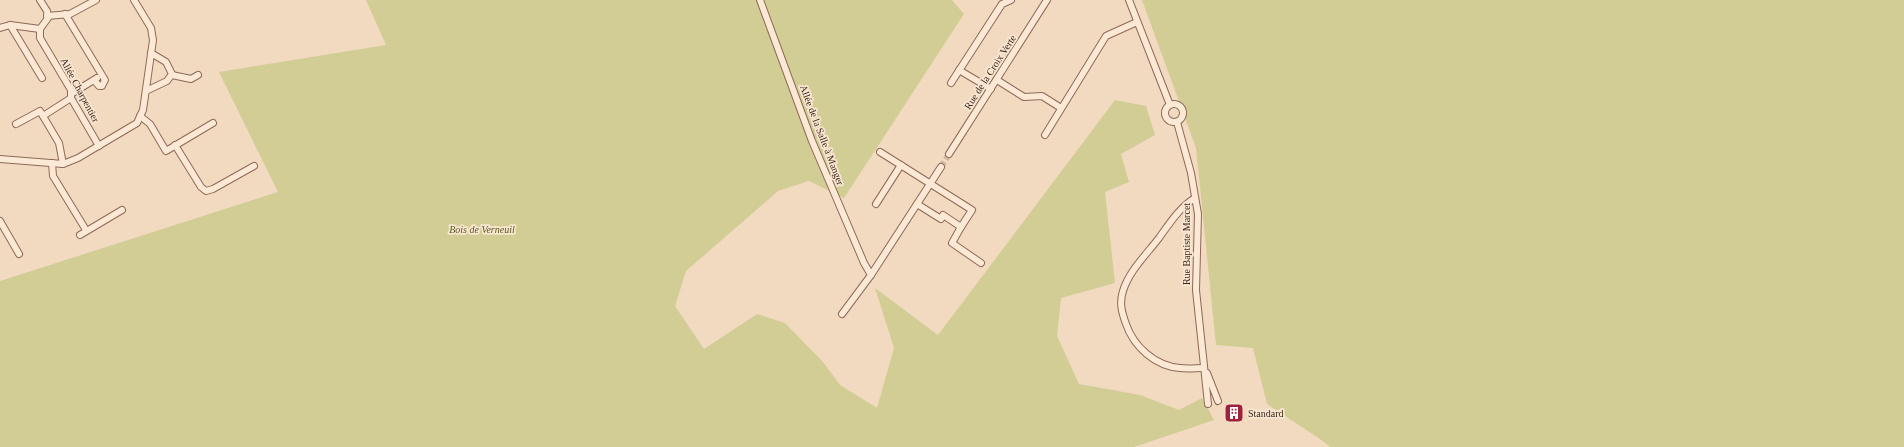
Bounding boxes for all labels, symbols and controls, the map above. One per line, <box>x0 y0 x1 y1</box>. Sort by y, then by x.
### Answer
street label: Rue de la Croix Verte <box>962 32 1018 111</box>
street label: Allée Charpentier <box>58 56 102 125</box>
street label: Allée de la Salle à Manger <box>798 83 846 187</box>
street label: Rue Baptiste Marcet <box>1181 203 1192 285</box>
park label: Bois de Verneuil <box>449 224 515 235</box>
building icon: Standard <box>1223 402 1245 424</box>
place label: Standard <box>1248 408 1284 419</box>

